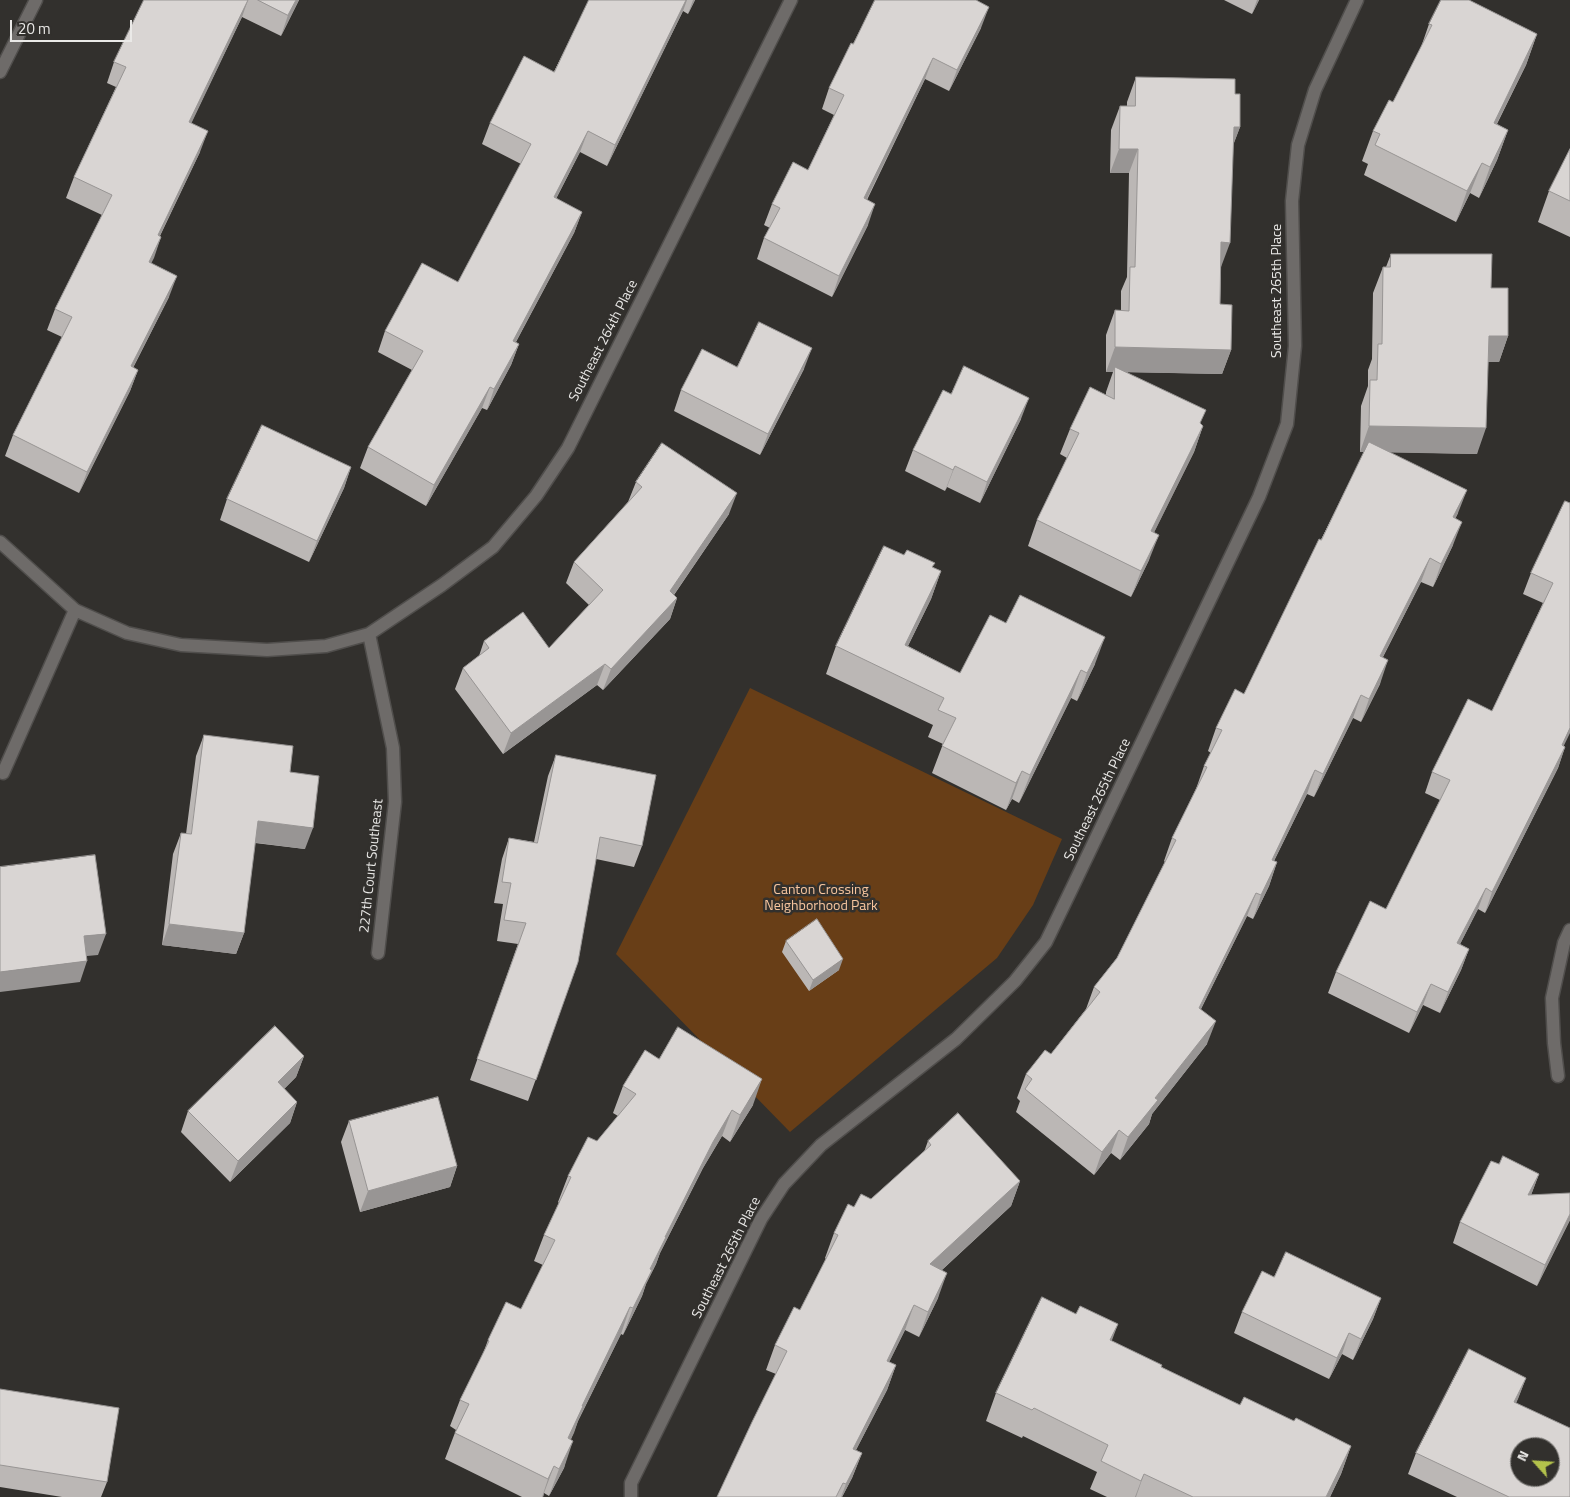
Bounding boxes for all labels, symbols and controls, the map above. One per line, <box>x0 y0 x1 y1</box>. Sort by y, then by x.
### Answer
scale bar <box>12 10 135 42</box>
text: 20 m <box>18 17 51 40</box>
street label: Southeast 265th Place <box>1270 224 1286 358</box>
street label: Southeast 264th Place <box>566 277 642 405</box>
street label: Southeast 265th Place <box>1061 736 1135 864</box>
street label: 227th Court Southeast <box>357 798 387 934</box>
park label: Canton Crossing Neighborhood Park <box>764 883 878 916</box>
street label: Southeast 265th Place <box>689 1194 765 1322</box>
north arrow <box>1510 1437 1560 1487</box>
text: N <box>1510 1447 1534 1465</box>

